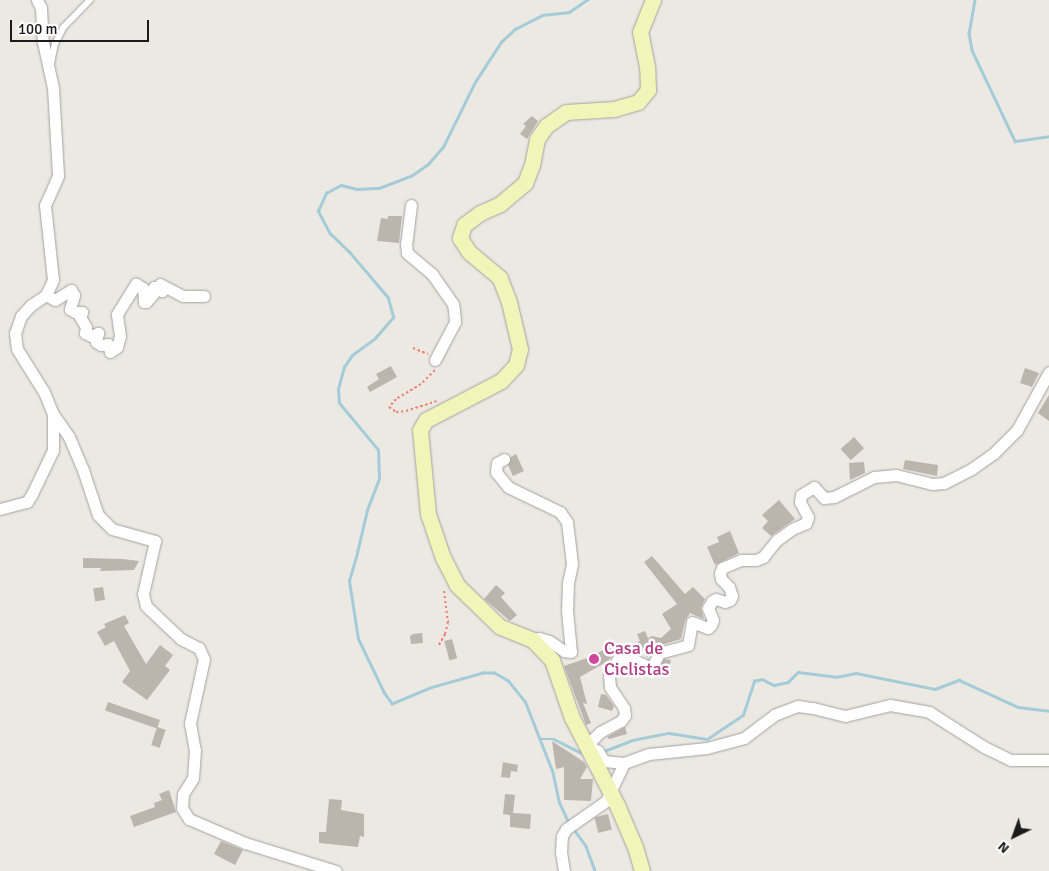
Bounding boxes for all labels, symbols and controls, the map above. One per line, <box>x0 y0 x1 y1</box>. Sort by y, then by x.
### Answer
scale bar <box>12 10 151 42</box>
text: 100 m <box>18 20 58 38</box>
place label: Casa de Ciclistas <box>604 638 669 681</box>
marker: Casa de Ciclistas <box>588 653 600 665</box>
north arrow <box>989 811 1039 861</box>
text: N <box>994 838 1013 857</box>

